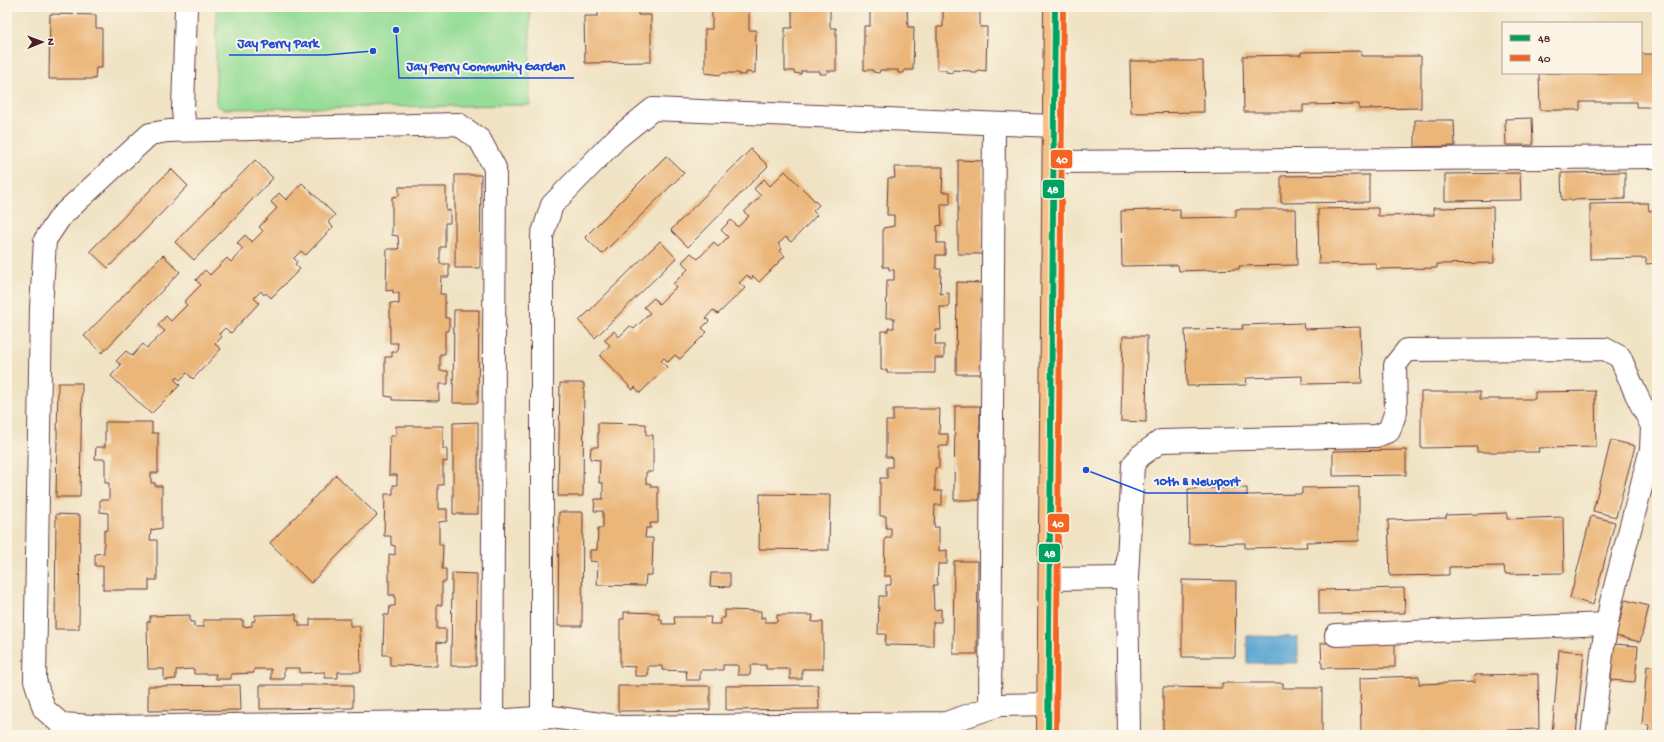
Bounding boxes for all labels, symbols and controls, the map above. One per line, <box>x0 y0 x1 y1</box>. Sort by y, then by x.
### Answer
north arrow <box>22 22 62 62</box>
legend <box>1502 22 1642 74</box>
callout: Jay Perry Park <box>229 30 326 55</box>
text: 48 <box>1538 33 1551 47</box>
text: Jay Perry Park <box>237 37 321 52</box>
text: N <box>44 38 56 46</box>
callout: Jay Perry Community Garden <box>399 53 574 78</box>
text: 40 <box>1538 53 1551 67</box>
text: Jay Perry Community Garden <box>406 60 566 75</box>
line badge: 40 <box>1050 149 1073 169</box>
text: 40 <box>1055 155 1068 167</box>
line badge: 48 <box>1042 179 1065 199</box>
text: 48 <box>1046 185 1059 197</box>
callout: 10th & Newport <box>1146 468 1248 493</box>
text: 10th & Newport <box>1153 475 1241 491</box>
line badge: 40 <box>1047 513 1070 533</box>
text: 40 <box>1051 519 1064 531</box>
line badge: 48 <box>1038 543 1061 563</box>
text: 48 <box>1043 549 1056 561</box>

